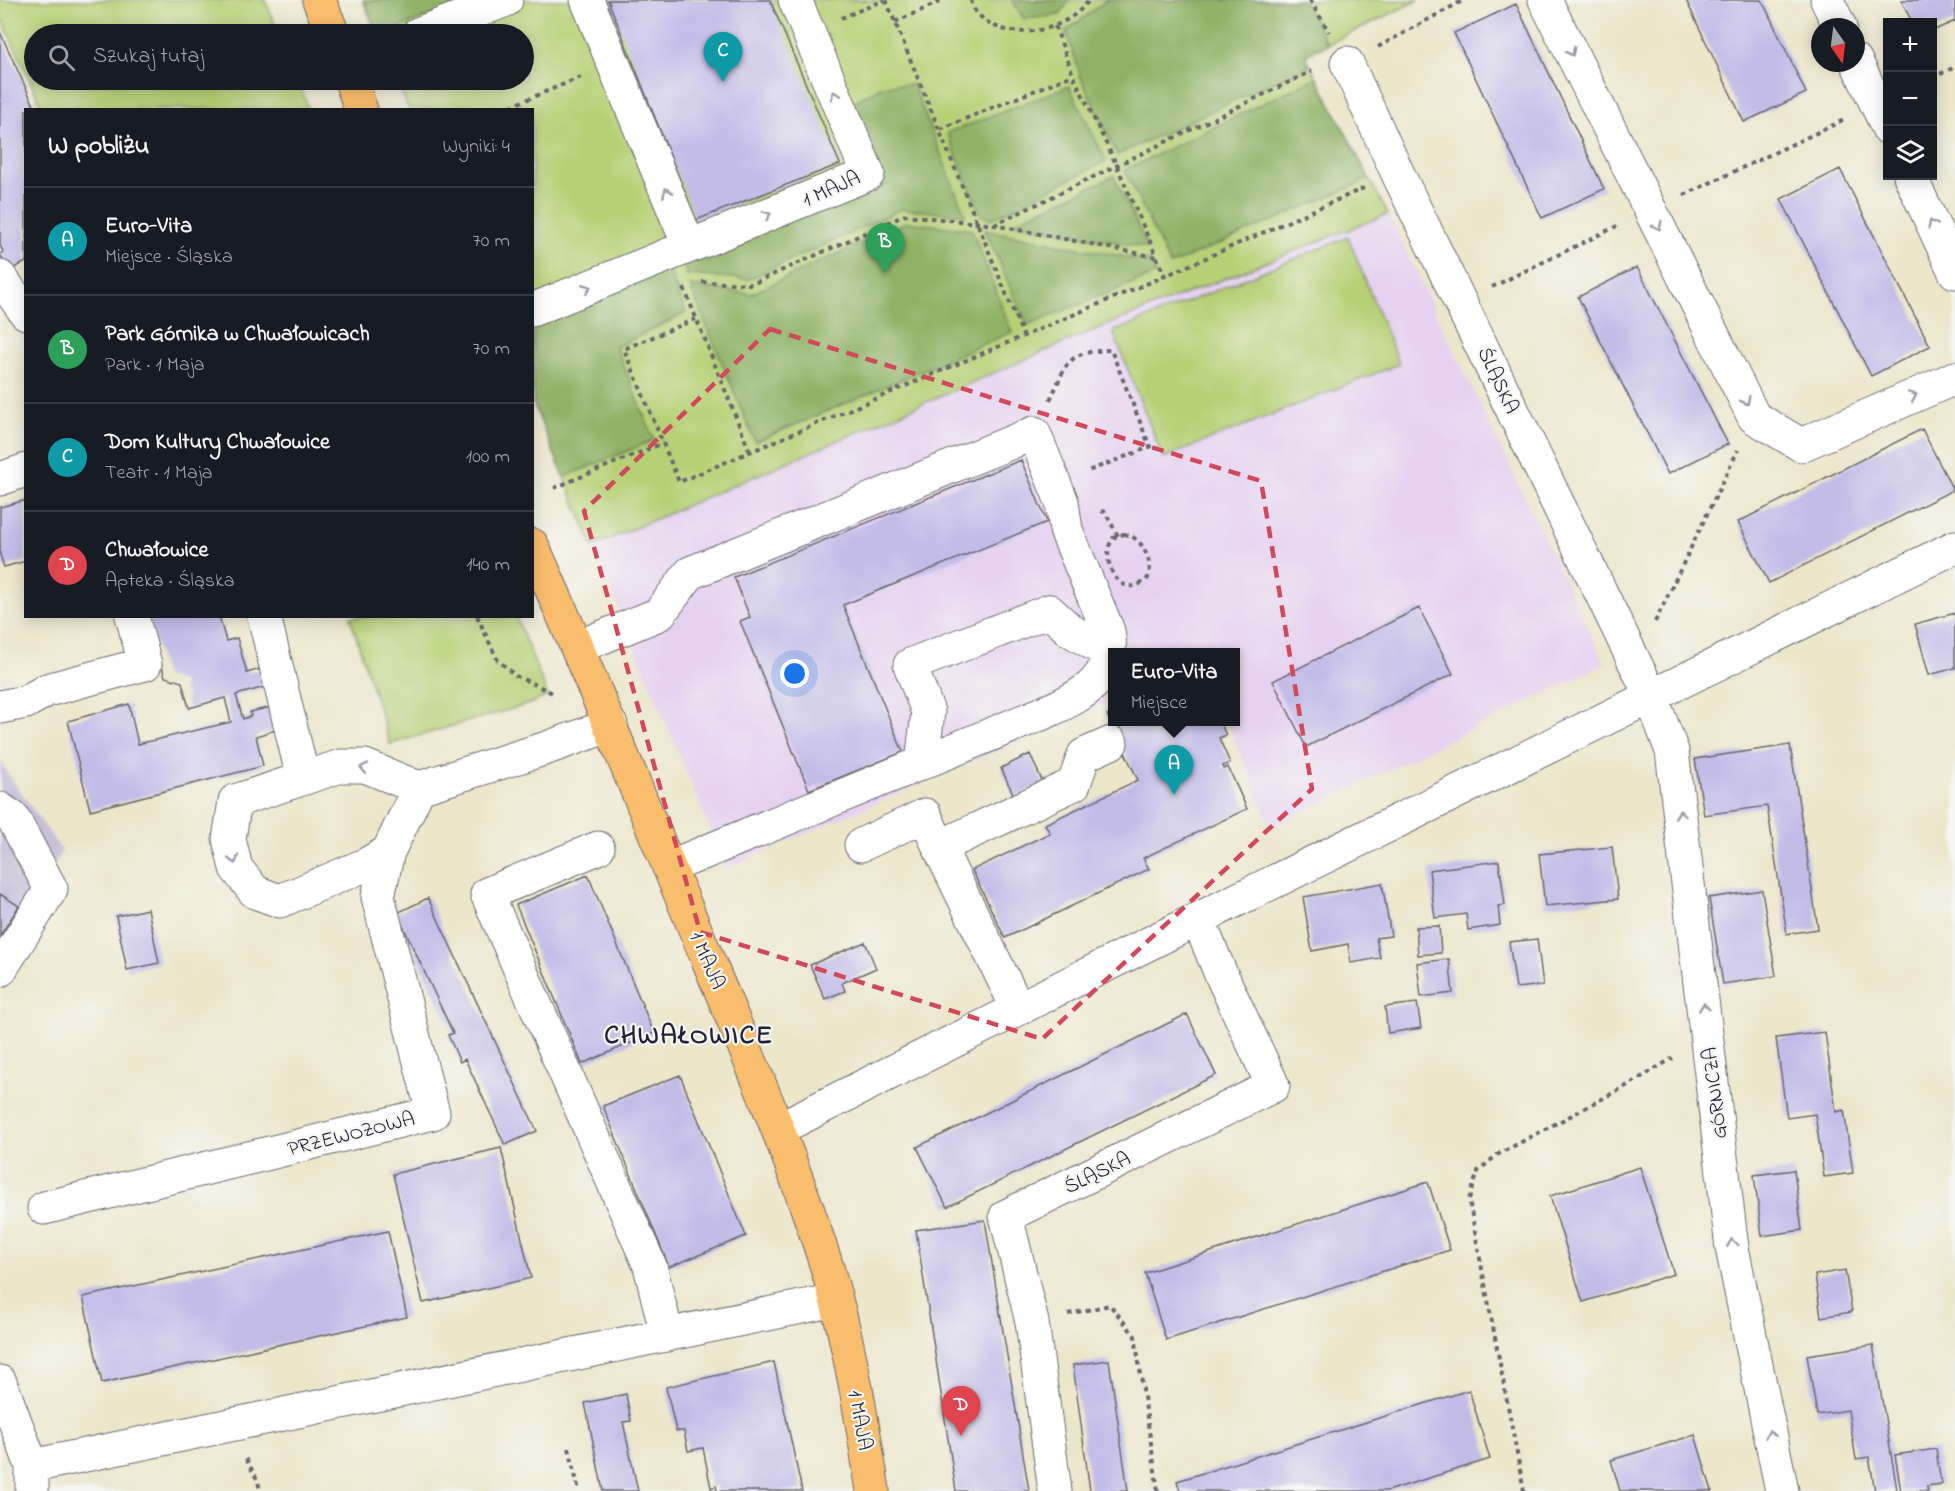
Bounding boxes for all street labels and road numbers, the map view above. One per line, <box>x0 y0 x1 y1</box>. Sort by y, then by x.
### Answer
street label: 1 MAJA <box>798 164 866 216</box>
street label: ŚLĄSKA <box>1469 342 1526 419</box>
street label: 1 MAJA <box>680 927 732 995</box>
street label: GÓRNICZA <box>1695 1045 1736 1140</box>
street label: PRZEWOZOWA <box>285 1105 418 1165</box>
street label: ŚLĄSKA <box>1059 1145 1136 1203</box>
street label: 1 MAJA <box>839 1388 879 1453</box>

